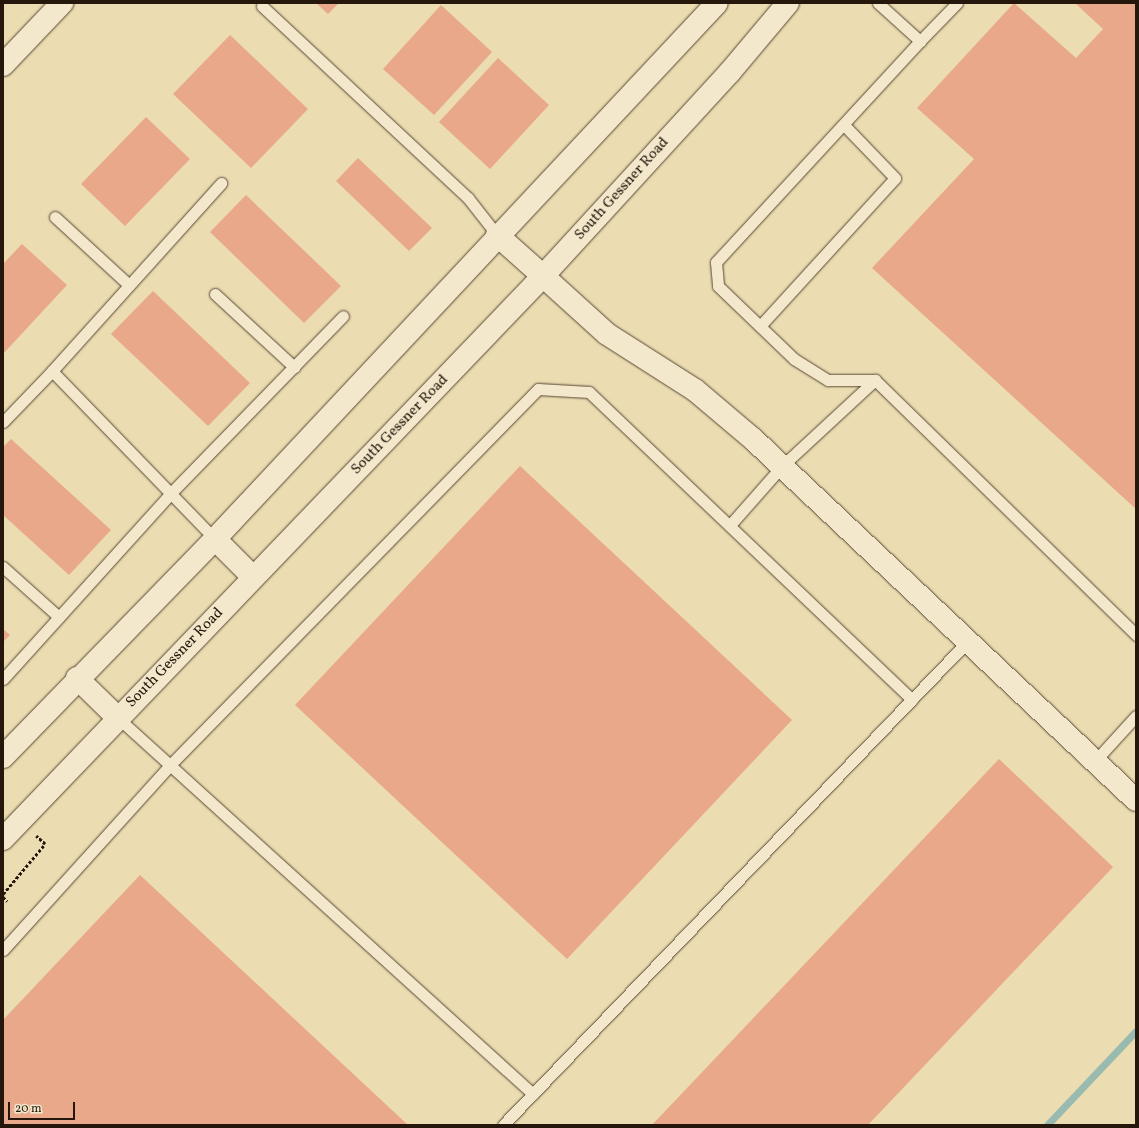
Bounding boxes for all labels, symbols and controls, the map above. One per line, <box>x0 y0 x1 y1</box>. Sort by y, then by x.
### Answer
street label: South Gessner Road <box>571 134 673 244</box>
street label: South Gessner Road <box>348 371 452 479</box>
street label: South Gessner Road <box>123 604 227 712</box>
scale bar <box>10 1094 77 1120</box>
text: 20 m <box>15 1101 42 1117</box>

